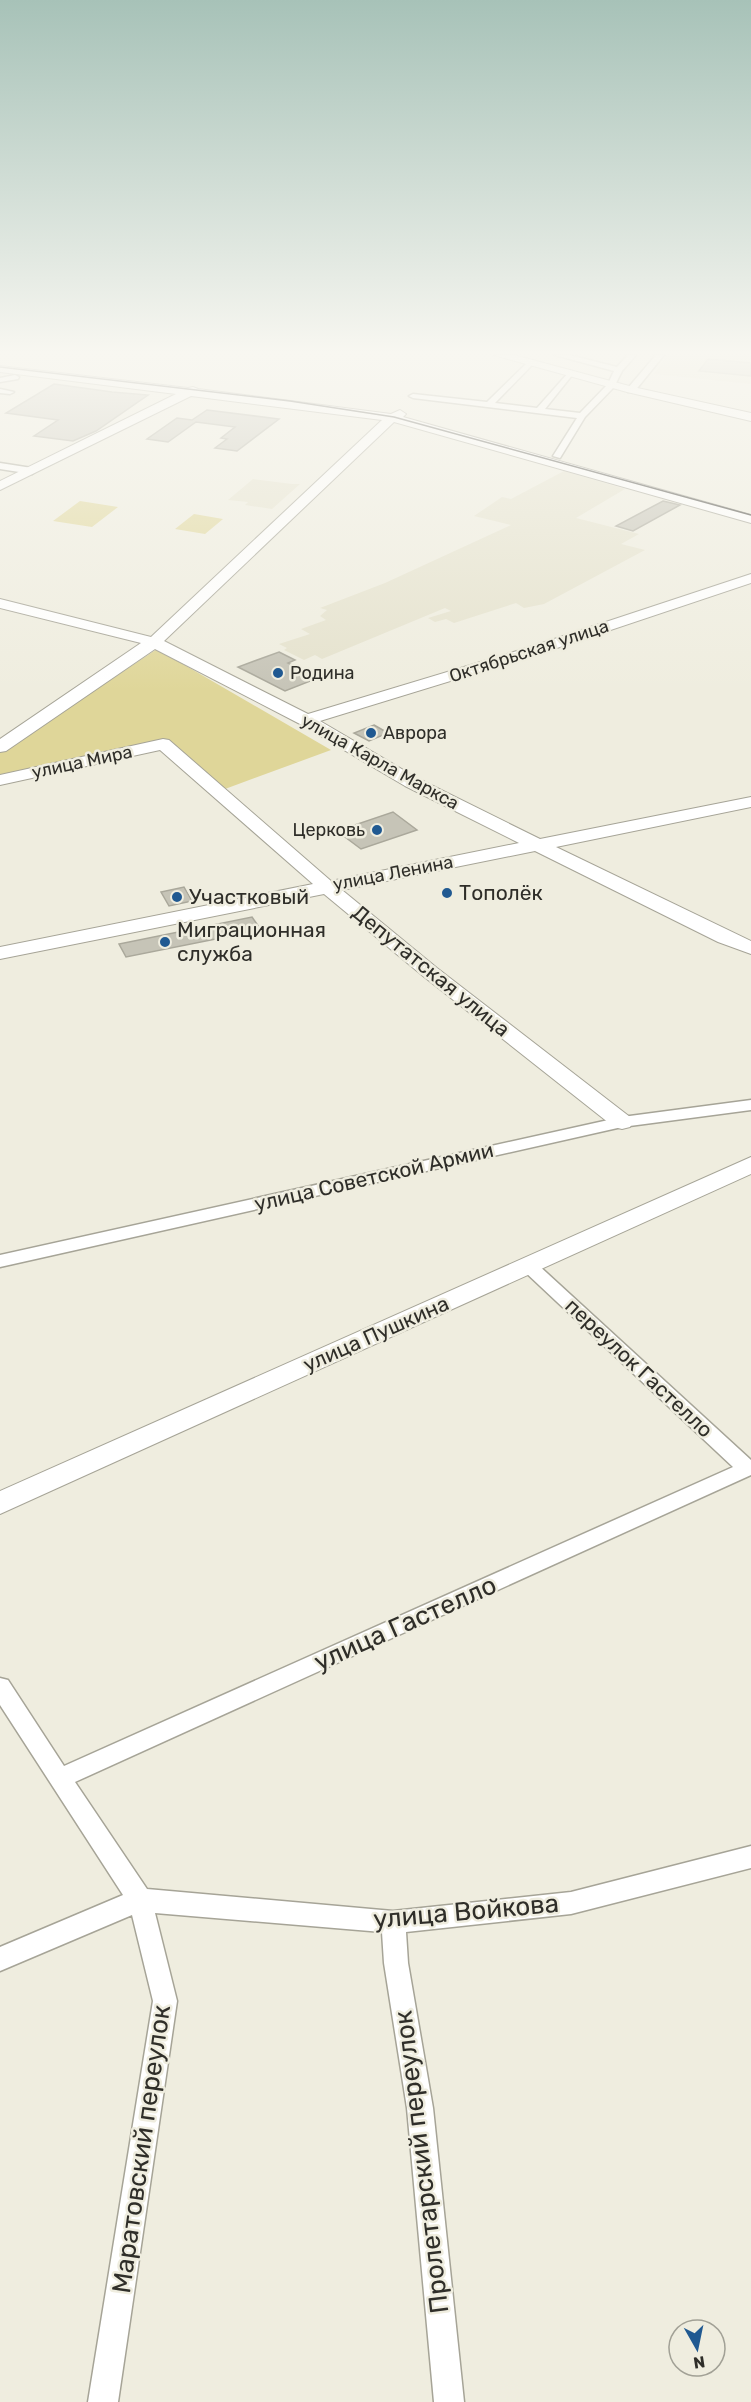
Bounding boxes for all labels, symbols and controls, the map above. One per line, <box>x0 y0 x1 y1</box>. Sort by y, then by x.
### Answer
street label: Октябрьская улица <box>446 615 612 687</box>
place label: Родина <box>290 662 355 684</box>
marker: Родина <box>271 666 285 680</box>
street label: улица Карла Маркса <box>297 709 463 815</box>
place label: Аврора <box>383 722 447 744</box>
marker: Аврора <box>364 726 378 740</box>
street label: улица Мира <box>30 741 134 783</box>
place label: Церковь <box>292 819 365 841</box>
marker: Церковь <box>370 823 384 837</box>
street label: улица Ленина <box>331 851 455 895</box>
place label: Тополёк <box>459 880 543 905</box>
place label: Участковый <box>189 884 309 909</box>
marker: Тополёк <box>440 886 454 900</box>
marker: Участковый <box>170 890 184 904</box>
street label: Депутатская улица <box>348 900 515 1042</box>
place label: Миграционная служба <box>177 917 326 966</box>
marker: Миграционная служба <box>158 935 172 949</box>
street label: улица Советской Армии <box>252 1137 496 1216</box>
street label: улица Пушкина <box>299 1290 453 1377</box>
street label: переулок Гастелло <box>560 1293 718 1442</box>
street label: улица Гастелло <box>309 1569 501 1678</box>
street label: улица Войкова <box>372 1888 560 1935</box>
street label: Маратовский переулок <box>106 2003 177 2295</box>
street label: Пролетарский переулок <box>388 2009 455 2315</box>
north arrow <box>667 2318 727 2378</box>
text: N <box>692 2352 706 2373</box>

